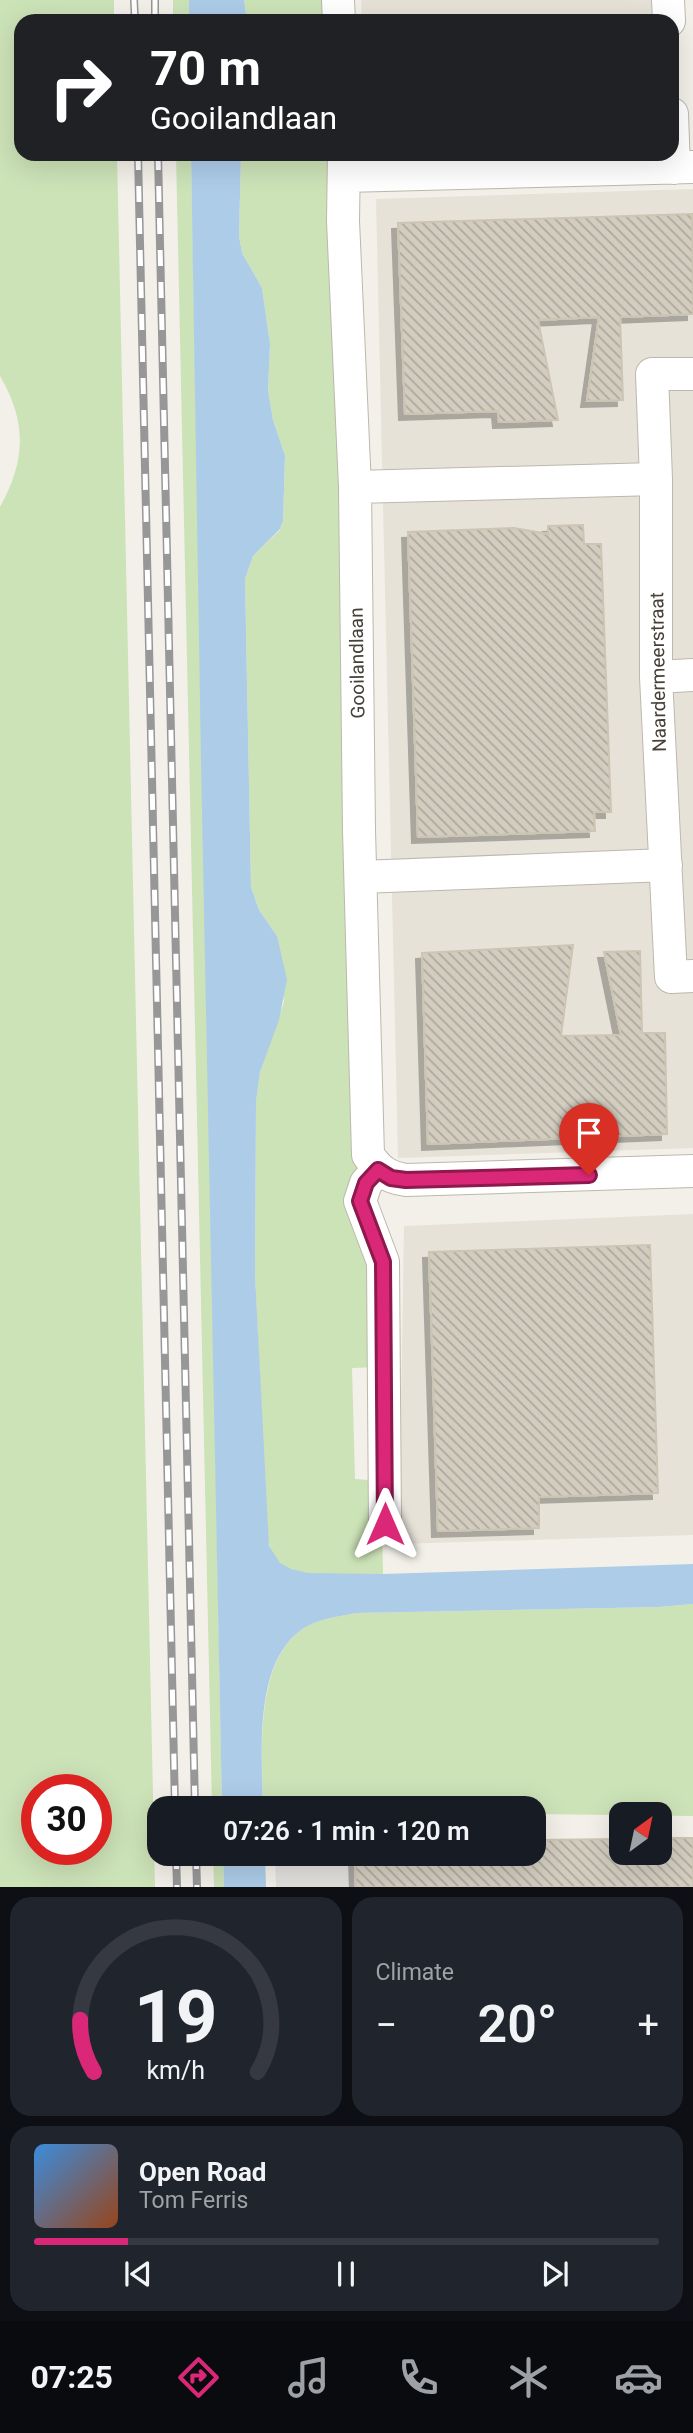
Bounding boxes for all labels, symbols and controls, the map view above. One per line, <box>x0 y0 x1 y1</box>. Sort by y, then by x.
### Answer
text: 70 m <box>150 40 261 97</box>
icon: right <box>35 42 126 133</box>
text: Gooilandlaan <box>150 99 337 137</box>
street label: Naardermeerstraat <box>645 592 671 752</box>
street label: Gooilandlaan <box>345 607 369 719</box>
pin <box>559 1103 619 1175</box>
icon: arrive <box>570 1114 608 1152</box>
position arrow <box>348 1487 422 1561</box>
speed limit sign: 30 <box>21 1774 112 1865</box>
north arrow <box>609 1802 672 1866</box>
map controls <box>609 1802 672 1865</box>
text: 07:26 · 1 min · 120 m <box>223 1816 470 1846</box>
text: Climate <box>376 1959 454 1986</box>
text: 19 <box>134 1975 218 2061</box>
text: 20° <box>478 1994 557 2055</box>
text: − <box>376 2003 397 2047</box>
text: + <box>637 2003 659 2047</box>
text: km/h <box>146 2056 205 2085</box>
text: Open Road <box>139 2157 267 2187</box>
text: Tom Ferris <box>139 2187 248 2214</box>
icon: previous <box>119 2255 157 2293</box>
icon: pause <box>327 2255 365 2293</box>
icon: next <box>536 2255 574 2293</box>
icon: directions <box>174 2353 223 2402</box>
icon: music <box>284 2353 333 2402</box>
icon: phone <box>394 2353 443 2402</box>
icon: climate <box>504 2353 553 2402</box>
icon: car <box>614 2353 663 2402</box>
text: 07:25 <box>30 2358 113 2396</box>

